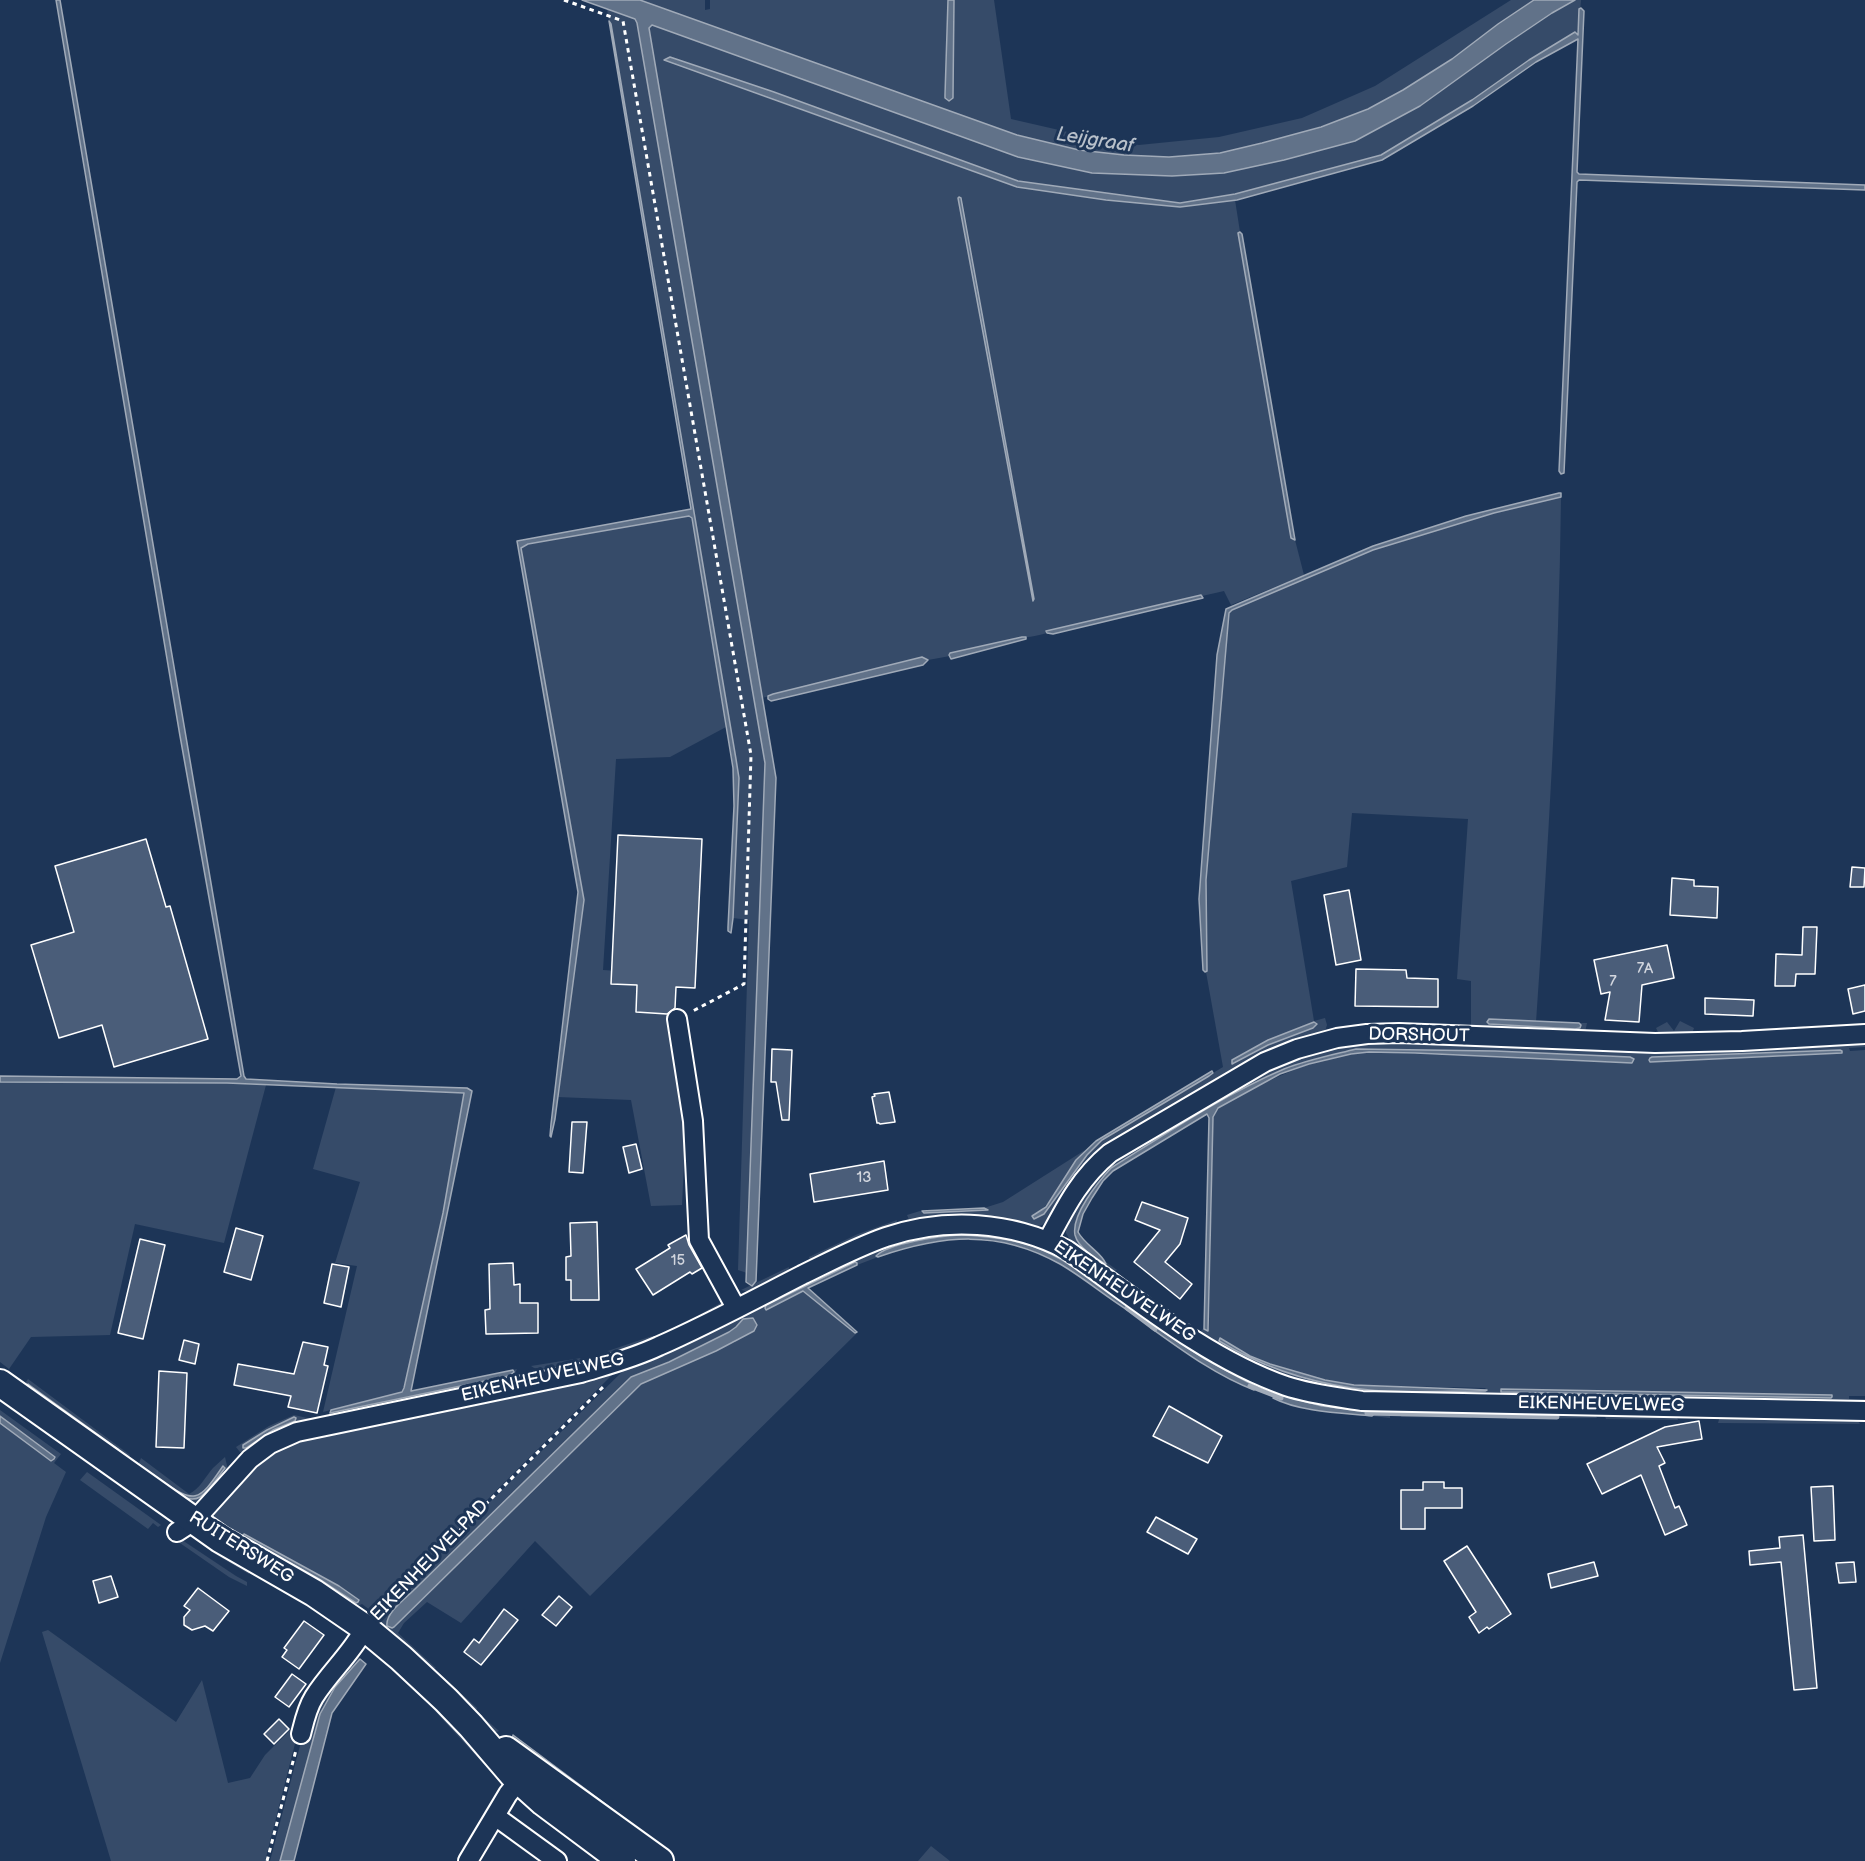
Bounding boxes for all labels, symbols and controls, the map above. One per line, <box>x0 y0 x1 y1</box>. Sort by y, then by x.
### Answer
water label: Leijgraaf <box>1054 123 1136 159</box>
house number: 7A <box>1637 960 1653 978</box>
house number: 7 <box>1609 973 1617 991</box>
street label: DORSHOUT <box>1368 1024 1470 1048</box>
house number: 13 <box>856 1169 872 1187</box>
street label: EIKENHEUVELWEG <box>1049 1236 1199 1348</box>
house number: 15 <box>671 1252 685 1270</box>
street label: EIKENHEUVELWEG <box>459 1349 627 1407</box>
street label: EIKENHEUVELWEG <box>1517 1393 1685 1417</box>
street label: EIKENHEUVELPAD <box>367 1496 493 1626</box>
street label: RUITERSWEG <box>185 1507 297 1589</box>

